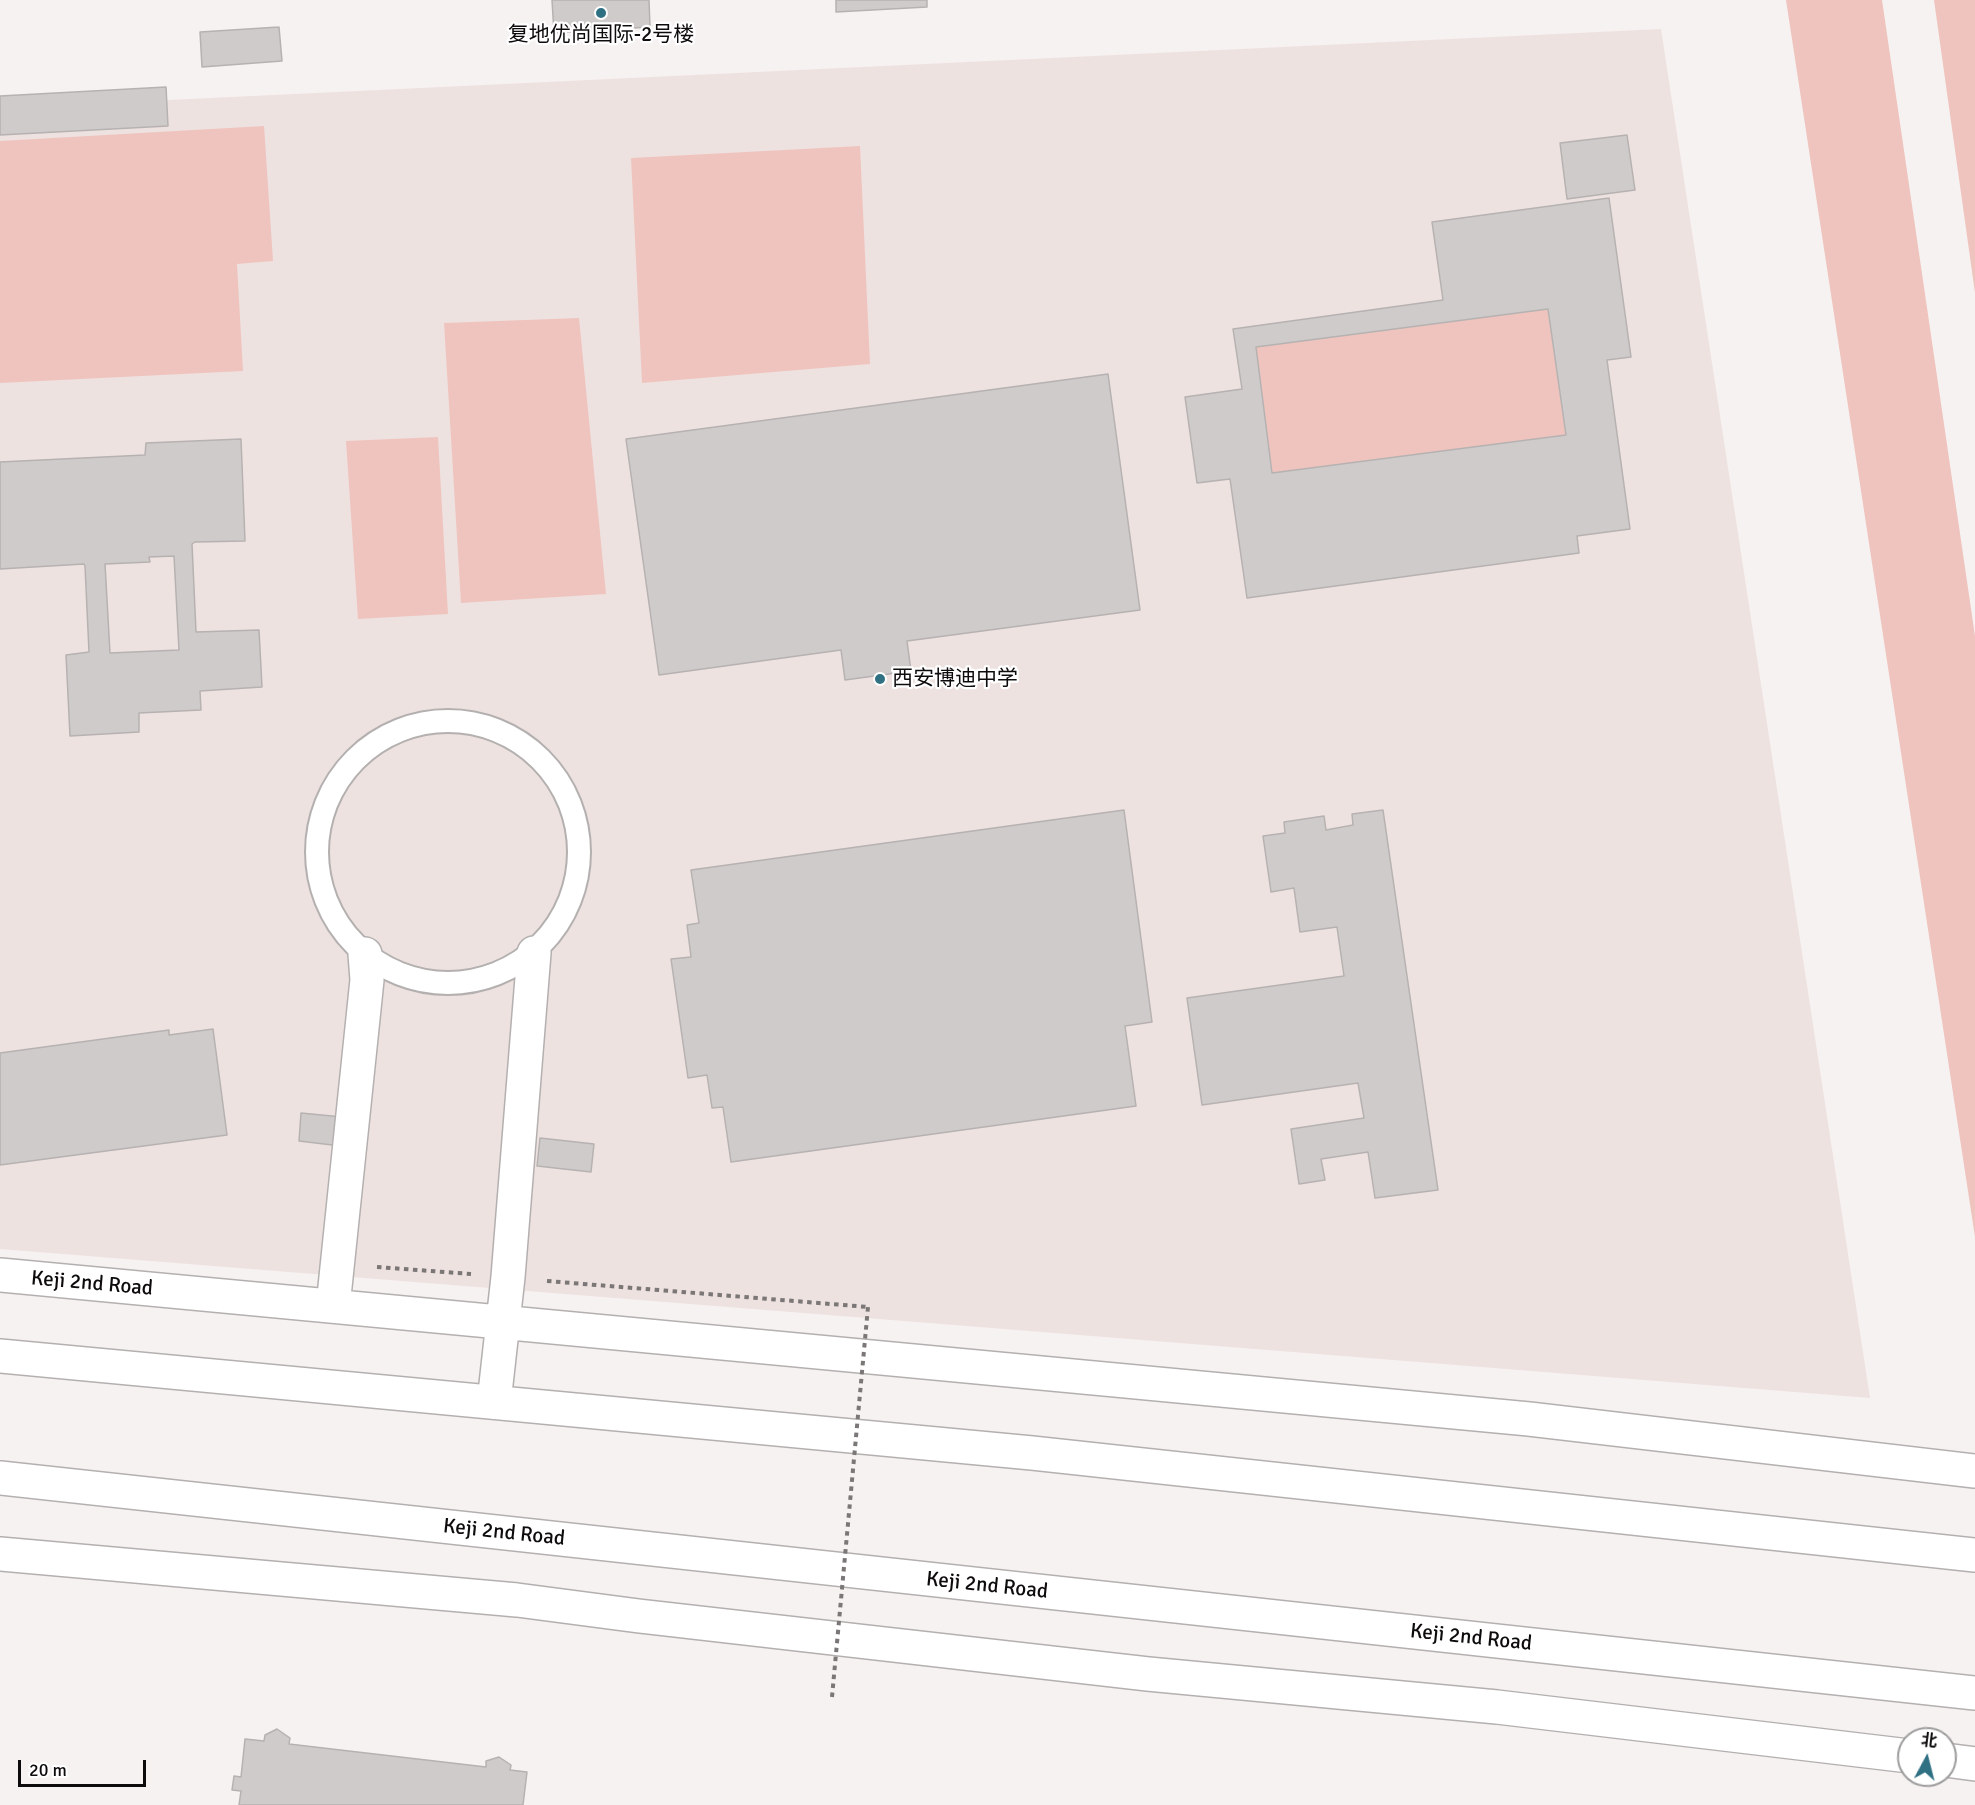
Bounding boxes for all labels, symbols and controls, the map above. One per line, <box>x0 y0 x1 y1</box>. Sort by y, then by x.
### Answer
marker: 复地优尚国际-2号楼 <box>594 6 608 20</box>
place label: 复地优尚国际-2号楼 <box>508 22 694 48</box>
place label: 西安博迪中学 <box>892 666 1018 692</box>
marker: 西安博迪中学 <box>873 672 887 686</box>
street label: Keji 2nd Road <box>30 1266 154 1302</box>
street label: Keji 2nd Road <box>442 1514 566 1552</box>
street label: Keji 2nd Road <box>925 1567 1049 1605</box>
street label: Keji 2nd Road <box>1409 1619 1533 1657</box>
north arrow <box>1897 1727 1957 1787</box>
text: 北 <box>1920 1730 1938 1752</box>
scale bar <box>21 1748 148 1786</box>
text: 20 m <box>29 1759 67 1781</box>

